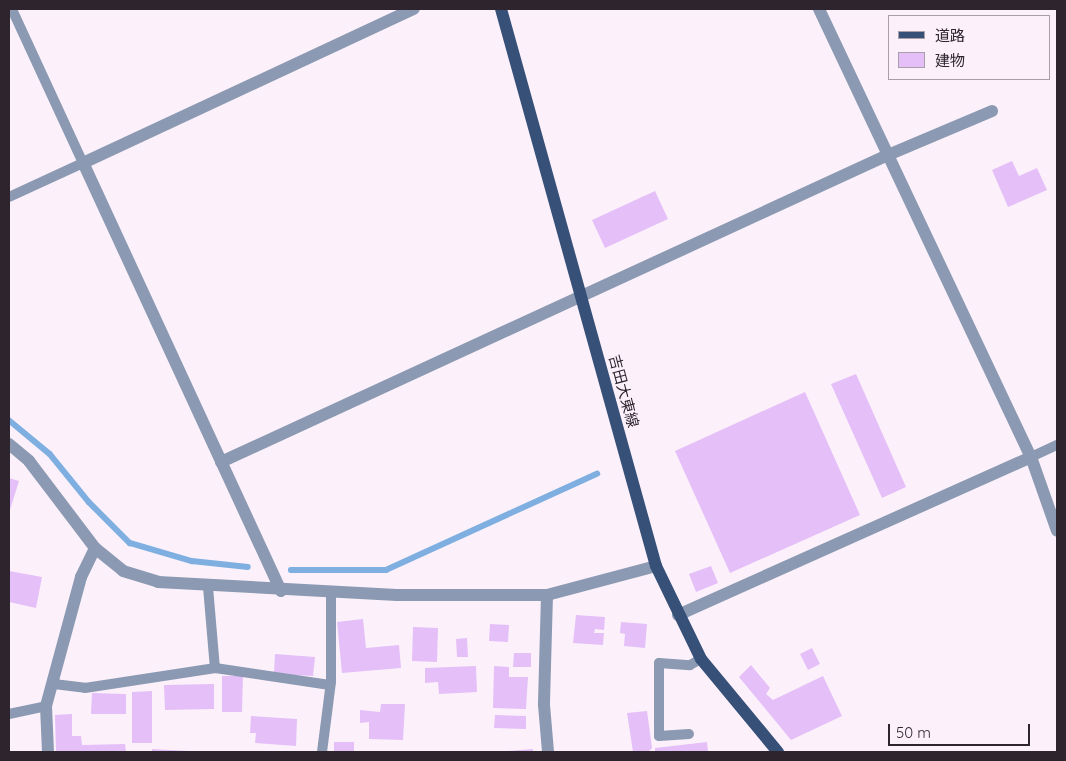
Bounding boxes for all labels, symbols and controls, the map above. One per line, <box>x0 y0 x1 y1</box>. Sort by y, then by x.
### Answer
legend <box>888 15 1051 80</box>
text: 道路 <box>935 26 965 45</box>
text: 建物 <box>935 51 965 70</box>
street label: 吉田大東線 <box>606 352 642 430</box>
scale bar <box>891 714 1034 746</box>
text: 50 m <box>896 723 931 742</box>

